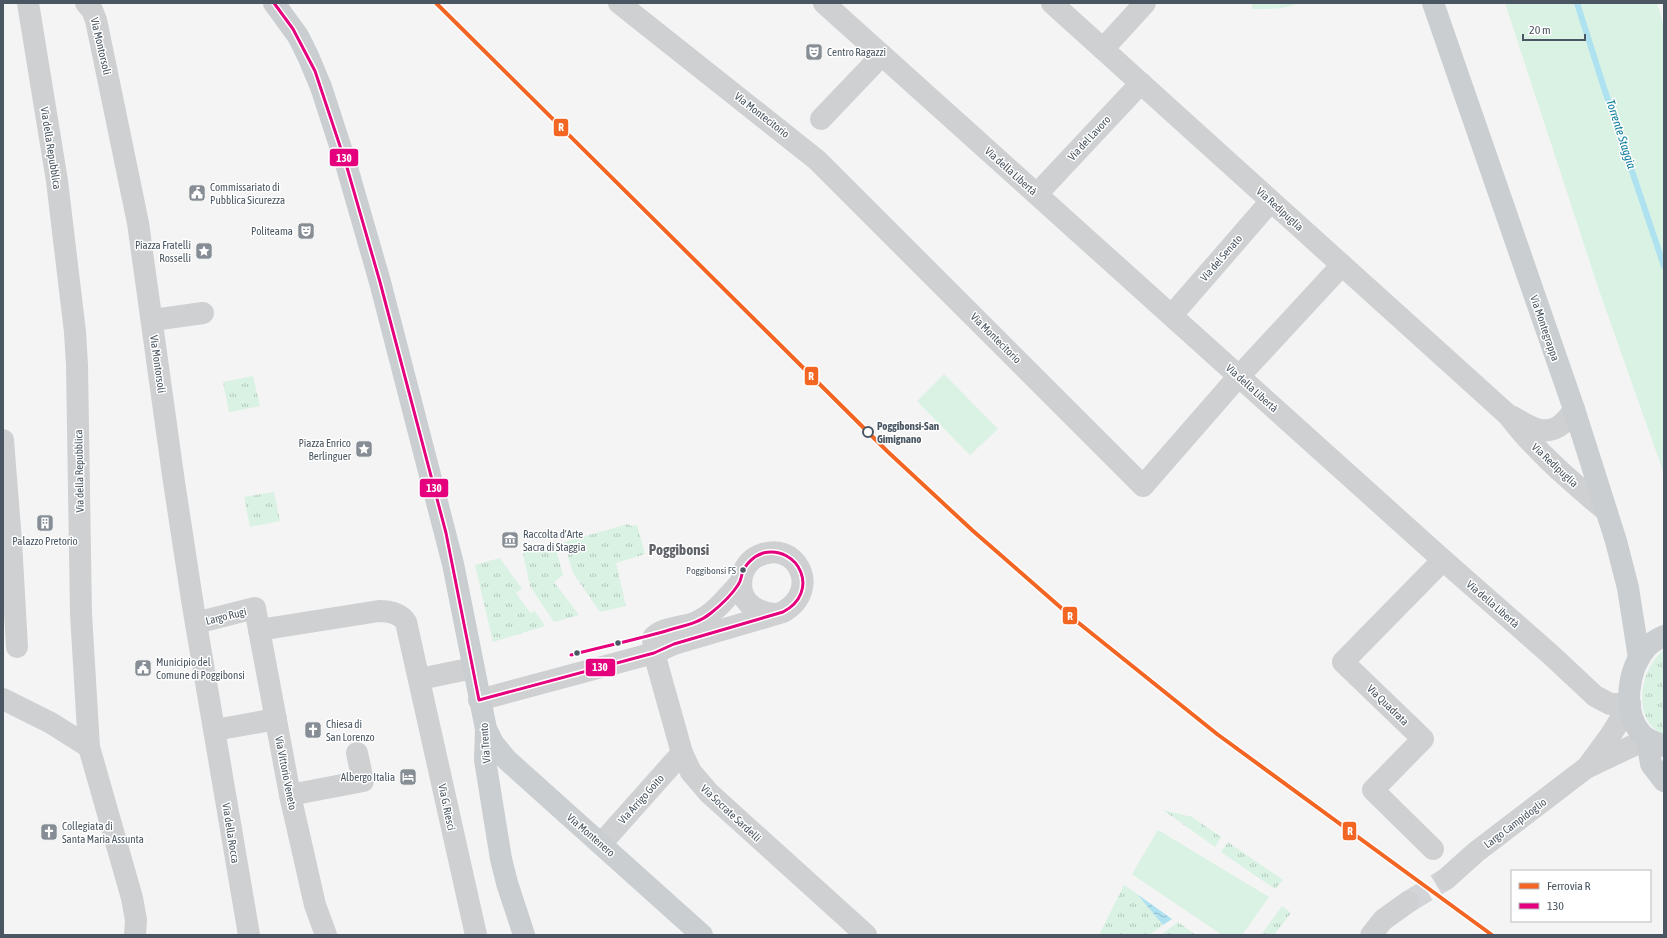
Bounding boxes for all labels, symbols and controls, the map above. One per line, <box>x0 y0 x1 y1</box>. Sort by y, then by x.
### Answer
street label: Via Montorsoli <box>89 16 113 76</box>
scale bar <box>1523 16 1585 42</box>
text: 20 m <box>1529 23 1551 37</box>
theatre icon: Centro Ragazzi <box>804 42 824 62</box>
place label: Centro Ragazzi <box>827 46 886 58</box>
street label: Via Montecitorio <box>732 90 792 140</box>
water label: Torrente Staggia <box>1603 98 1639 171</box>
street label: Via della Repubblica <box>39 106 63 190</box>
street label: Via del Lavoro <box>1065 113 1113 163</box>
line badge: R <box>553 118 569 137</box>
text: R <box>558 121 564 133</box>
street label: Via della Libertà <box>983 145 1039 197</box>
line badge: 130 <box>329 148 359 167</box>
text: 130 <box>336 152 352 164</box>
place label: Commissariato di Pubblica Sicurezza <box>210 181 285 206</box>
public building icon: Commissariato di Pubblica Sicurezza <box>187 183 207 203</box>
street label: Via Redipuglia <box>1254 185 1306 233</box>
theatre icon: Politeama <box>296 221 316 241</box>
place label: Politeama <box>251 225 293 237</box>
street label: Via del Senato <box>1198 232 1244 284</box>
place label: Piazza Fratelli Rosselli <box>135 239 191 264</box>
place icon: Piazza Fratelli Rosselli <box>194 241 214 261</box>
street label: Via Montegrappa <box>1528 293 1562 363</box>
street label: Via Montecitorio <box>968 310 1024 366</box>
street label: Via Montorsoli <box>148 334 168 394</box>
street label: Via della Libertà <box>1224 362 1280 414</box>
line badge: R <box>804 366 819 386</box>
text: R <box>808 370 814 382</box>
place label: Poggibonsi-San Gimignano <box>877 420 939 445</box>
marker: Poggibonsi-San Gimignano <box>862 426 874 438</box>
street label: Via della Repubblica <box>72 429 86 513</box>
place label: Piazza Enrico Berlinguer <box>299 437 352 462</box>
place icon: Piazza Enrico Berlinguer <box>354 439 374 459</box>
street label: Via Redipuglia <box>1529 441 1581 489</box>
line badge: 130 <box>419 478 449 498</box>
text: 130 <box>426 482 442 494</box>
building icon: Palazzo Pretorio <box>35 513 55 533</box>
place label: Raccolta d'Arte Sacra di Staggia <box>523 528 586 553</box>
museum icon: Raccolta d'Arte Sacra di Staggia <box>500 530 520 550</box>
place label: Palazzo Pretorio <box>12 535 78 547</box>
district label: Poggibonsi <box>649 541 709 558</box>
place label: Poggibonsi FS <box>686 565 736 576</box>
marker: Poggibonsi FS <box>738 565 748 575</box>
street label: Via della Libertà <box>1464 578 1522 630</box>
street label: Largo Rugi <box>204 605 248 627</box>
line badge: R <box>1062 606 1078 625</box>
text: R <box>1067 610 1073 622</box>
unlabelled marker <box>613 638 623 648</box>
unlabelled marker <box>572 648 582 658</box>
place label: Municipio del Comune di Poggibonsi <box>156 656 245 681</box>
public building icon: Municipio del Comune di Poggibonsi <box>133 658 153 678</box>
line badge: 130 <box>585 658 616 677</box>
text: 130 <box>592 661 608 673</box>
street label: Via Quadrata <box>1365 682 1411 728</box>
place label: Chiesa di San Lorenzo <box>326 718 375 743</box>
church icon: Chiesa di San Lorenzo <box>303 720 323 740</box>
street label: Via Trento <box>478 722 492 764</box>
street label: Via Vittorio Veneto <box>273 735 299 811</box>
hotel icon: Albergo Italia <box>398 767 418 787</box>
place label: Albergo Italia <box>341 771 395 783</box>
street label: Via Arrigo Goito <box>616 772 666 826</box>
street label: Via Socrate Sardelli <box>699 782 763 844</box>
street label: Via G. Riesci <box>436 783 458 831</box>
street label: Largo Campidoglio <box>1481 796 1549 850</box>
street label: Via della Rocca <box>220 802 242 864</box>
street label: Via Montenero <box>565 811 617 859</box>
place label: Collegiata di Santa Maria Assunta <box>62 820 144 845</box>
line badge: R <box>1342 821 1357 841</box>
church icon: Collegiata di Santa Maria Assunta <box>39 822 59 842</box>
text: R <box>1347 825 1353 837</box>
legend <box>1511 870 1651 922</box>
text: Ferrovia R <box>1547 879 1591 893</box>
text: 130 <box>1547 899 1564 913</box>

